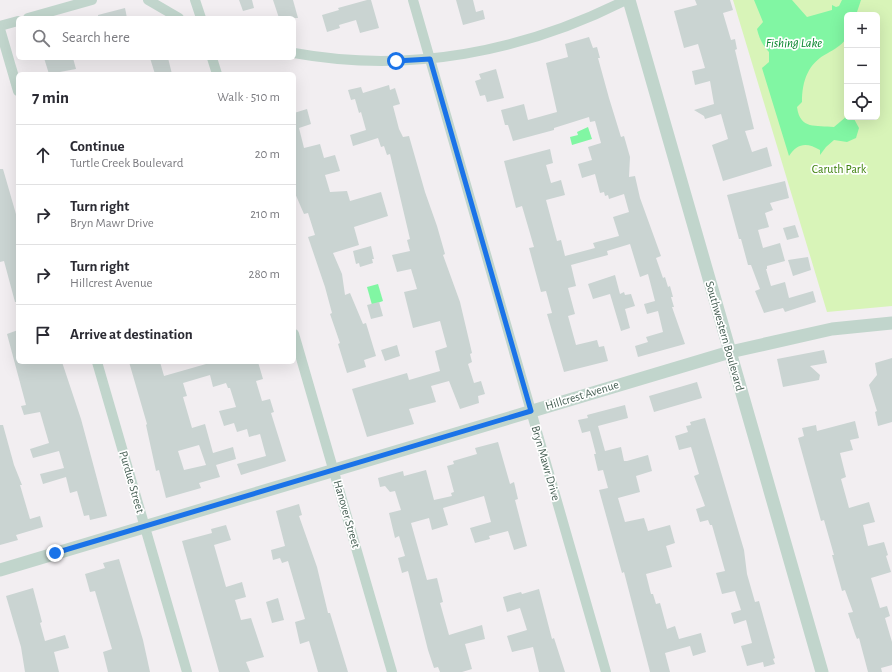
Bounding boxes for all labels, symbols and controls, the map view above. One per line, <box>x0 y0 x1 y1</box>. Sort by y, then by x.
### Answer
map controls <box>844 12 880 120</box>
button: + <box>844 12 880 48</box>
search box <box>16 16 296 60</box>
icon: search <box>30 27 52 49</box>
text: Search here <box>62 30 130 45</box>
water label: Fishing Lake <box>766 37 822 50</box>
button: − <box>844 48 880 84</box>
route start <box>387 52 405 70</box>
button: locate <box>844 84 880 120</box>
text: 7 min <box>32 89 69 106</box>
text: Walk · 510 m <box>217 91 280 104</box>
text: Continue <box>70 139 125 154</box>
icon: ahead <box>32 144 54 166</box>
text: 20 m <box>255 148 280 161</box>
text: Turtle Creek Boulevard <box>70 157 184 170</box>
park label: Caruth Park <box>812 163 867 175</box>
text: Turn right <box>70 199 129 214</box>
icon: right <box>32 204 54 226</box>
text: 210 m <box>250 208 280 221</box>
text: Bryn Mawr Drive <box>70 217 154 230</box>
text: Turn right <box>70 259 129 274</box>
icon: right <box>32 264 54 286</box>
text: 280 m <box>249 268 280 281</box>
text: Hillcrest Avenue <box>70 277 153 290</box>
street label: Southwestern Boulevard <box>704 280 746 392</box>
icon: arrive <box>32 324 54 346</box>
text: Arrive at destination <box>70 327 193 342</box>
street label: Hillcrest Avenue <box>544 378 620 412</box>
street label: Bryn Mawr Drive <box>529 424 562 502</box>
street label: Purdue Street <box>117 450 147 515</box>
street label: Hanover Street <box>332 479 362 549</box>
route end <box>46 544 64 562</box>

